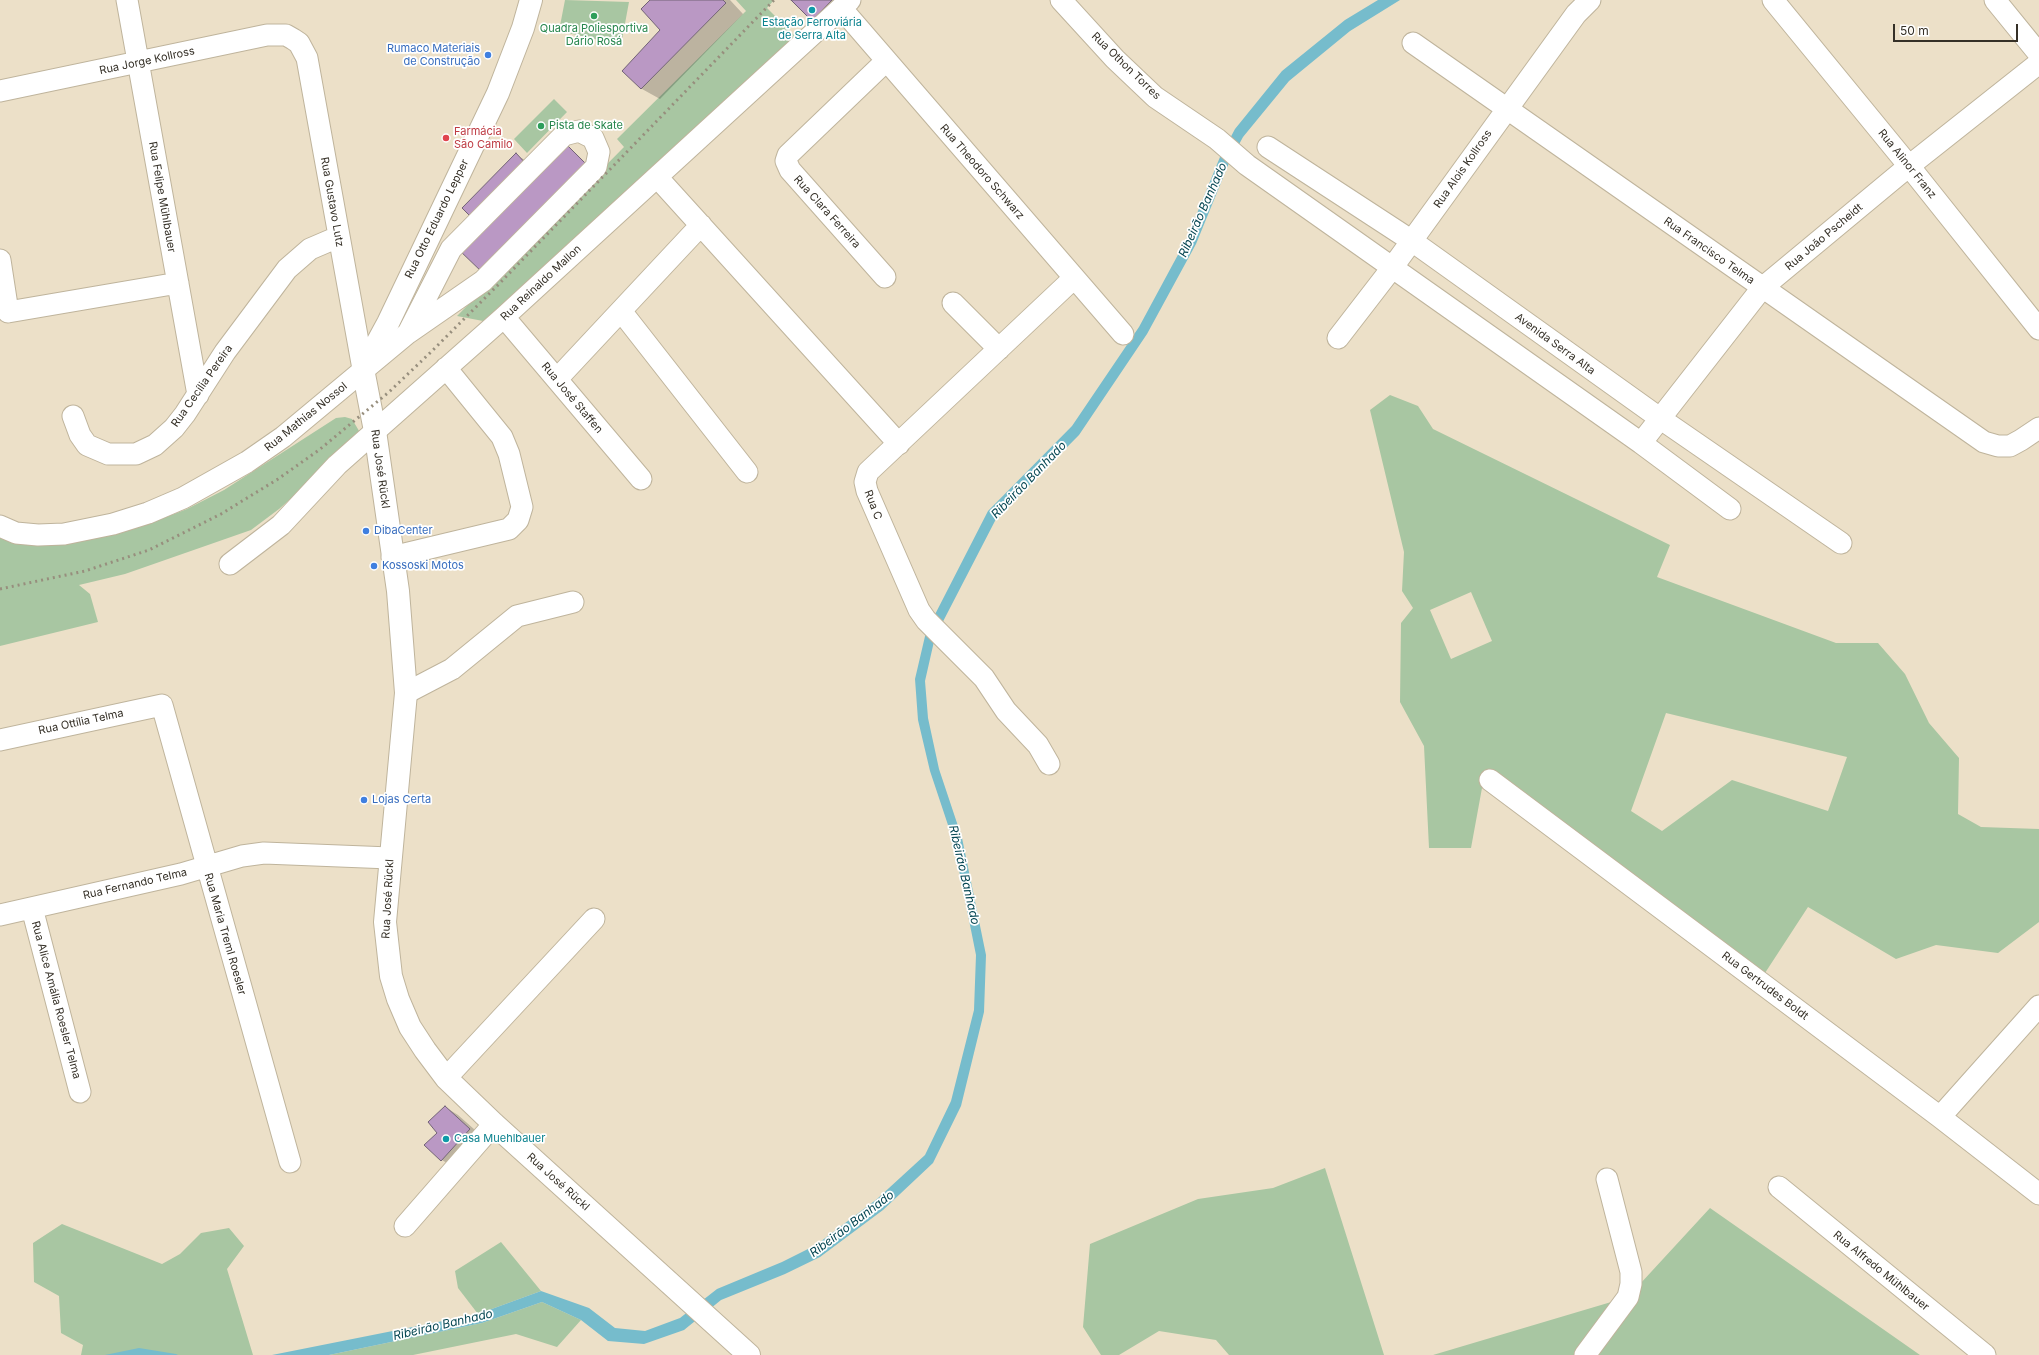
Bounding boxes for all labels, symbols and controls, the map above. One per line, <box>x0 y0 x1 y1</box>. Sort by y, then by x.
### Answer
marker: Estação Ferroviária de Serra Alta <box>807 5 817 15</box>
marker: Quadra Poliesportiva Dário Rosá <box>589 11 599 21</box>
place label: Estação Ferroviária de Serra Alta <box>762 16 862 42</box>
scale bar <box>1895 16 2020 42</box>
place label: Quadra Poliesportiva Dário Rosá <box>540 22 648 48</box>
text: 50 m <box>1900 23 1929 38</box>
street label: Rua Othon Torres <box>1089 30 1163 102</box>
place label: Rumaco Materiais de Construção <box>387 42 480 68</box>
street label: Rua Jorge Kollross <box>98 44 196 78</box>
marker: Rumaco Materiais de Construção <box>483 50 493 60</box>
place label: Pista de Skate <box>549 119 623 133</box>
marker: Pista de Skate <box>536 121 546 131</box>
street label: Rua Theodoro Schwarz <box>937 122 1027 222</box>
place label: Farmácia São Camilo <box>454 125 513 151</box>
street label: Rua Alois Kollross <box>1431 127 1495 211</box>
street label: Rua Alinor Franz <box>1875 127 1939 201</box>
marker: Farmácia São Camilo <box>441 133 451 143</box>
street label: Rua Felipe Mühlbauer <box>146 140 178 254</box>
street label: Rua Gustavo Lutz <box>318 156 346 248</box>
street label: Rua Otto Eduardo Lepper <box>402 157 472 281</box>
water label: Ribeirão Banhado <box>1176 161 1230 259</box>
street label: Rua Clara Ferreira <box>791 173 863 251</box>
street label: Rua João Pscheidt <box>1783 201 1865 273</box>
street label: Rua Francisco Telma <box>1661 215 1757 287</box>
street label: Rua Reinaldo Mallon <box>498 242 584 324</box>
street label: Avenida Serra Alta <box>1512 310 1598 378</box>
street label: Rua Cecília Pereira <box>169 342 235 430</box>
street label: Rua José Staffen <box>539 360 605 436</box>
street label: Rua Mathias Nossol <box>262 380 350 454</box>
street label: Rua José Rückl <box>368 429 392 509</box>
water label: Ribeirão Banhado <box>989 438 1069 522</box>
street label: Rua C <box>861 488 885 522</box>
place label: DibaCenter <box>374 524 433 538</box>
marker: DibaCenter <box>361 526 371 536</box>
place label: Kossoski Motos <box>382 559 464 573</box>
marker: Kossoski Motos <box>369 561 379 571</box>
street label: Rua Ottília Telma <box>37 707 125 737</box>
place label: Lojas Certa <box>372 793 431 807</box>
marker: Lojas Certa <box>359 795 369 805</box>
water label: Ribeirão Banhado <box>946 824 982 926</box>
street label: Rua José Rückl <box>379 859 397 939</box>
street label: Rua Fernando Telma <box>82 866 188 902</box>
street label: Rua Maria Treml Roesler <box>201 871 249 997</box>
street label: Rua Alice Amália Roesler Telma <box>29 920 83 1080</box>
street label: Rua Gertrudes Boldt <box>1719 949 1811 1023</box>
place label: Casa Muehlbauer <box>454 1132 545 1146</box>
marker: Casa Muehlbauer <box>441 1134 451 1144</box>
street label: Rua José Rückl <box>524 1150 592 1214</box>
water label: Ribeirão Banhado <box>807 1188 897 1260</box>
street label: Rua Alfredo Mühlbauer <box>1830 1228 1932 1314</box>
water label: Ribeirão Banhado <box>392 1307 494 1343</box>

